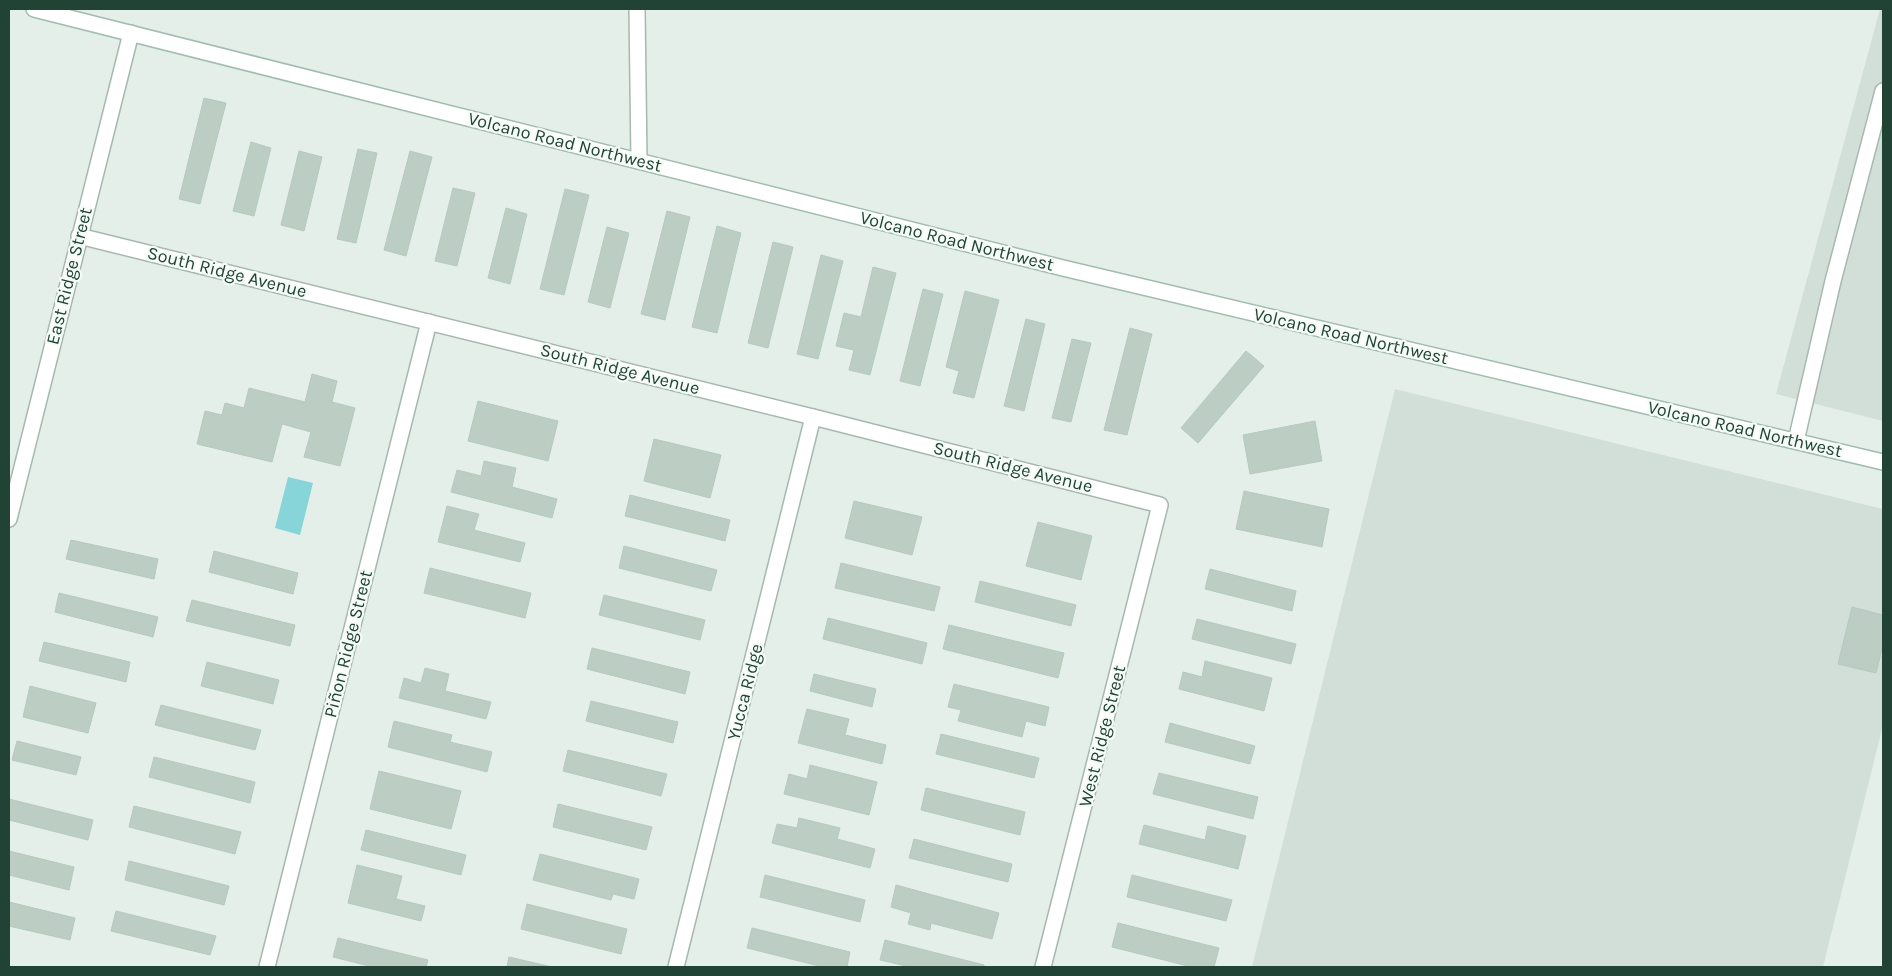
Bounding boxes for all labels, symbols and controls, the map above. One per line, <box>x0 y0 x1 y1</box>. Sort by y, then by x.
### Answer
street label: Volcano Road Northwest <box>466 107 664 177</box>
street label: East Ridge Street <box>41 205 97 347</box>
street label: Volcano Road Northwest <box>858 206 1056 276</box>
street label: South Ridge Avenue <box>145 242 309 302</box>
street label: Volcano Road Northwest <box>1252 303 1451 369</box>
street label: South Ridge Avenue <box>538 339 702 399</box>
street label: Volcano Road Northwest <box>1646 396 1845 462</box>
street label: South Ridge Avenue <box>931 437 1095 497</box>
street label: Piñon Ridge Street <box>319 568 377 720</box>
street label: Yucca Ridge <box>722 641 768 743</box>
street label: West Ridge Street <box>1074 663 1130 809</box>

